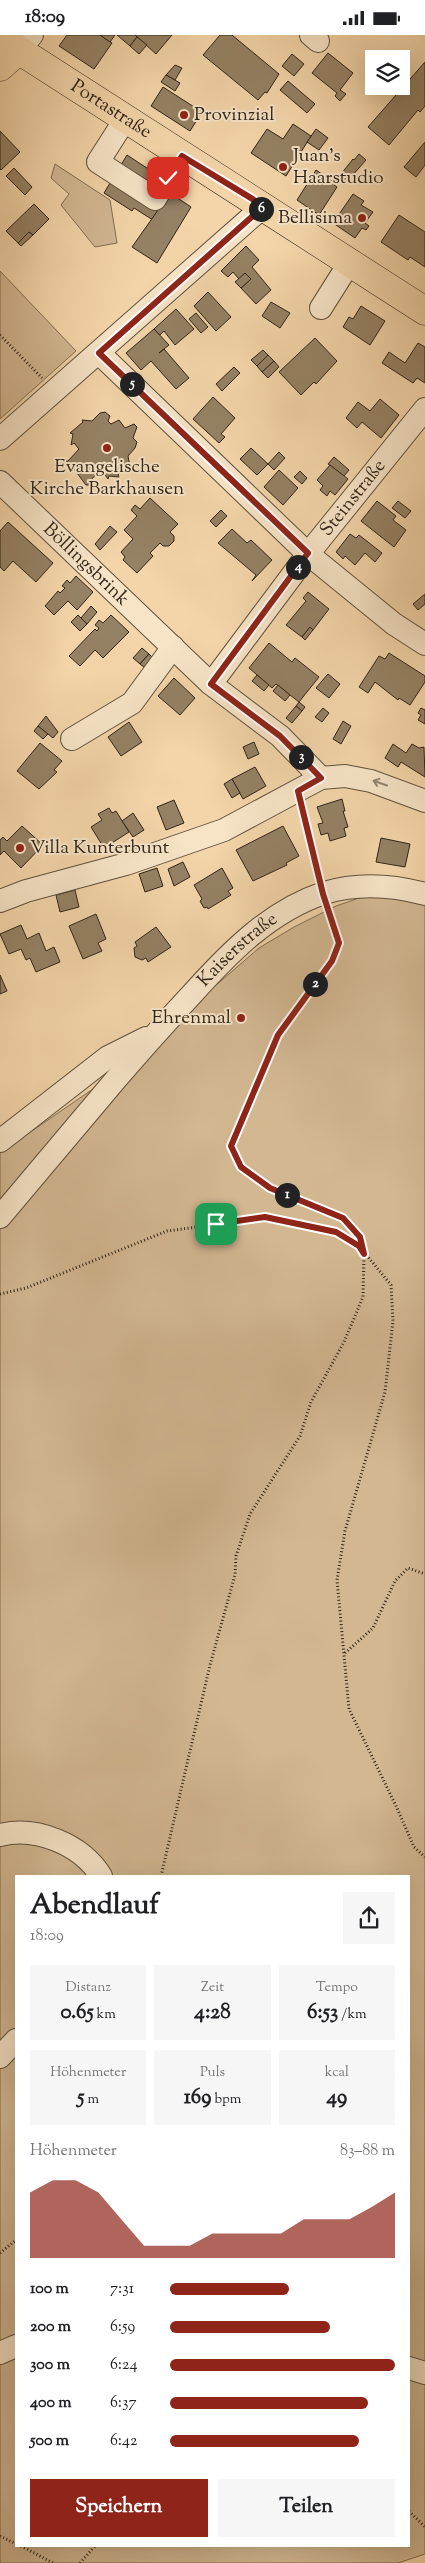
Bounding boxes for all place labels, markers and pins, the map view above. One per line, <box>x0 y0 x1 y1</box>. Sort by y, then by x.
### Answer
place label: Provinzial <box>194 102 275 129</box>
marker: Provinzial <box>178 109 190 121</box>
place label: Juan's Haarstudio <box>292 143 384 192</box>
pin <box>147 157 189 199</box>
marker: Juan's Haarstudio <box>277 161 289 173</box>
pin: 6 <box>248 197 274 221</box>
place label: Bellisima <box>278 205 352 232</box>
marker: Bellisima <box>356 212 368 224</box>
pin: 5 <box>120 371 144 397</box>
marker: Evangelische Kirche Barkhausen <box>101 442 113 454</box>
place label: Evangelische Kirche Barkhausen <box>30 454 184 503</box>
pin: 4 <box>286 555 310 579</box>
pin: 3 <box>288 745 314 769</box>
place label: Villa Kunterbunt <box>30 835 170 862</box>
marker: Villa Kunterbunt <box>14 842 26 854</box>
pin: 2 <box>302 971 328 997</box>
place label: Ehrenmal <box>152 1005 231 1032</box>
marker: Ehrenmal <box>235 1012 247 1024</box>
pin: 1 <box>274 1183 300 1207</box>
pin <box>195 1203 237 1245</box>

